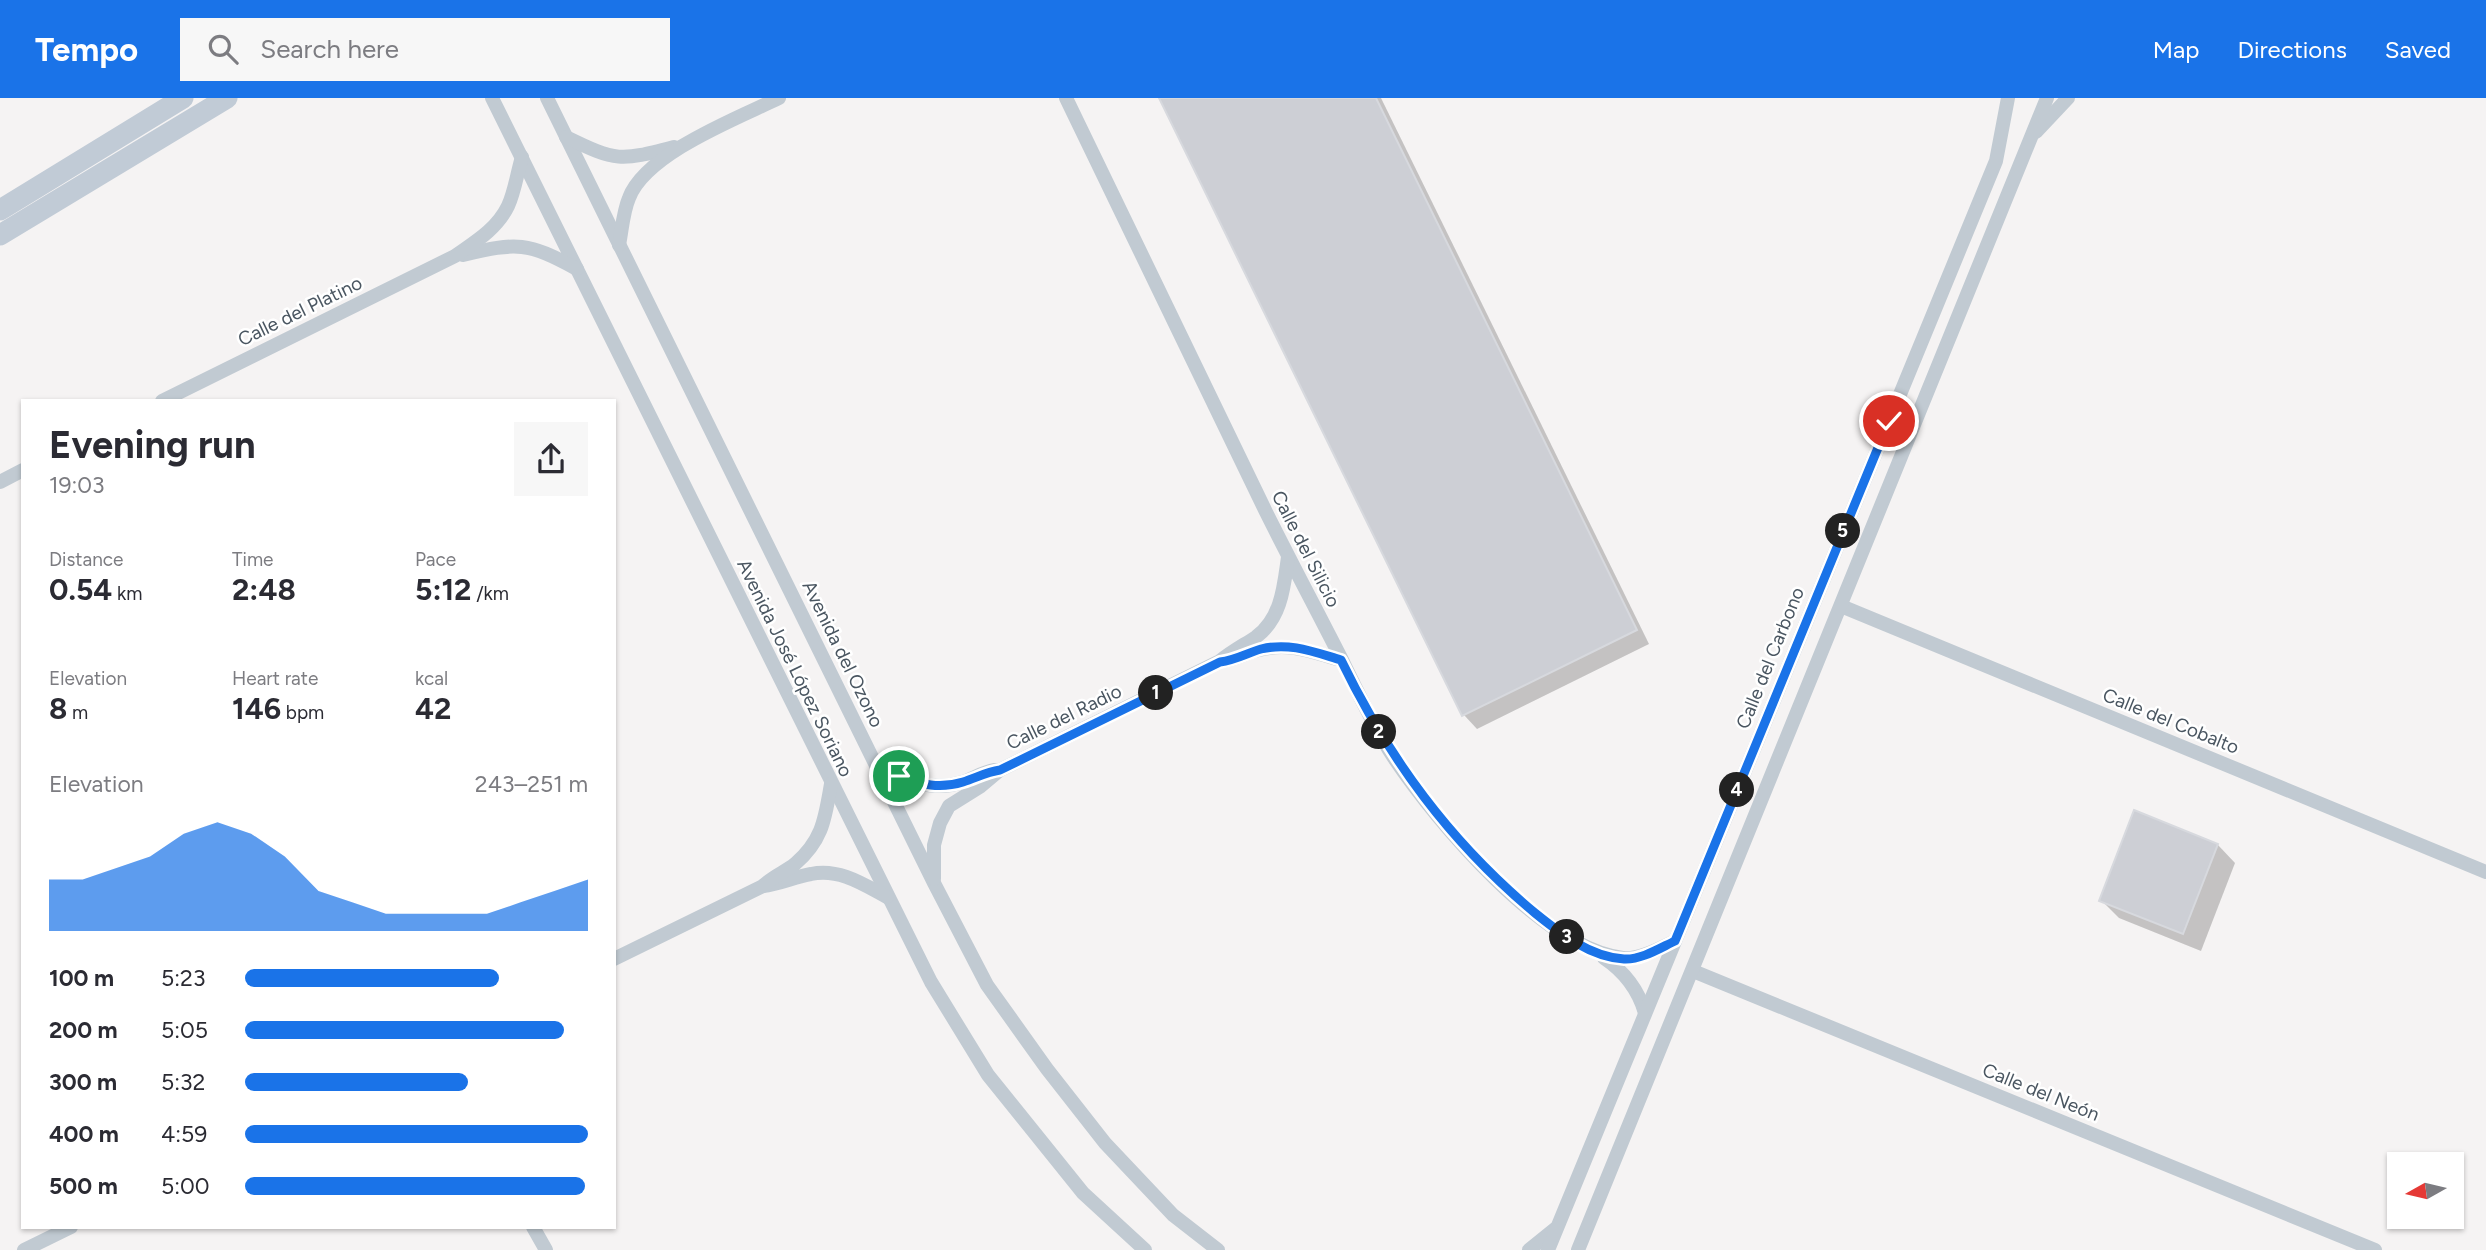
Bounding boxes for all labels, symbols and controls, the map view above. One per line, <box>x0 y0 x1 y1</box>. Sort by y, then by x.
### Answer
search box <box>180 18 670 81</box>
text: Tempo <box>35 30 138 69</box>
icon: search <box>204 30 242 68</box>
text: Search here <box>260 33 399 65</box>
text: Map <box>2153 35 2199 64</box>
text: Directions <box>2237 35 2347 64</box>
text: Saved <box>2385 35 2451 64</box>
street label: Calle del Platino <box>234 271 366 351</box>
pin <box>1859 391 1919 451</box>
icon: check <box>1870 402 1908 440</box>
text: Evening run <box>49 422 256 468</box>
button: share <box>514 422 588 496</box>
text: 19:03 <box>49 471 105 499</box>
street label: Calle del Silicio <box>1267 487 1345 611</box>
pin: 5 <box>1826 514 1860 548</box>
text: 5 <box>1837 519 1848 542</box>
text: Distance <box>49 548 123 571</box>
text: Time <box>232 548 273 571</box>
text: Pace <box>415 548 456 571</box>
street label: Avenida José López Soriano <box>732 555 858 781</box>
text: 0.54 <box>49 571 112 608</box>
text: 2:48 <box>232 571 296 608</box>
text: 5:12 <box>415 571 472 608</box>
street label: Avenida del Ozono <box>798 577 888 731</box>
text: km <box>112 582 142 605</box>
text: /km <box>472 582 509 605</box>
street label: Calle del Carbono <box>1731 584 1809 732</box>
text: Elevation <box>49 667 127 690</box>
text: Heart rate <box>232 667 318 690</box>
text: kcal <box>415 667 448 690</box>
pin: 1 <box>1138 676 1174 710</box>
street label: Calle del Radio <box>1003 679 1125 755</box>
text: 1 <box>1151 681 1160 704</box>
street label: Calle del Cobalto <box>2099 683 2243 759</box>
text: 8 <box>49 690 67 727</box>
text: 146 <box>232 690 281 727</box>
text: 42 <box>415 690 451 727</box>
text: m <box>67 701 88 724</box>
text: bpm <box>281 701 324 724</box>
pin: 2 <box>1362 714 1396 750</box>
text: 2 <box>1373 720 1384 743</box>
pin <box>869 746 929 806</box>
icon: arrive <box>880 757 918 795</box>
text: Elevation <box>49 770 144 798</box>
text: 243–251 m <box>475 770 588 798</box>
pin: 4 <box>1720 772 1754 808</box>
text: 4 <box>1730 778 1743 801</box>
pin: 3 <box>1550 920 1584 954</box>
text: 3 <box>1561 925 1572 948</box>
text: 100 m <box>49 964 114 992</box>
text: 5:23 <box>161 964 205 992</box>
text: 200 m <box>49 1016 118 1044</box>
text: 5:05 <box>161 1016 208 1044</box>
street label: Calle del Neón <box>1979 1058 2103 1126</box>
text: 300 m <box>49 1068 117 1096</box>
text: 5:32 <box>161 1068 205 1096</box>
text: 400 m <box>49 1120 119 1148</box>
text: 4:59 <box>161 1120 207 1148</box>
north arrow <box>2387 1152 2464 1228</box>
map controls <box>2387 1152 2464 1229</box>
text: 500 m <box>49 1172 118 1200</box>
text: 5:00 <box>161 1172 210 1200</box>

